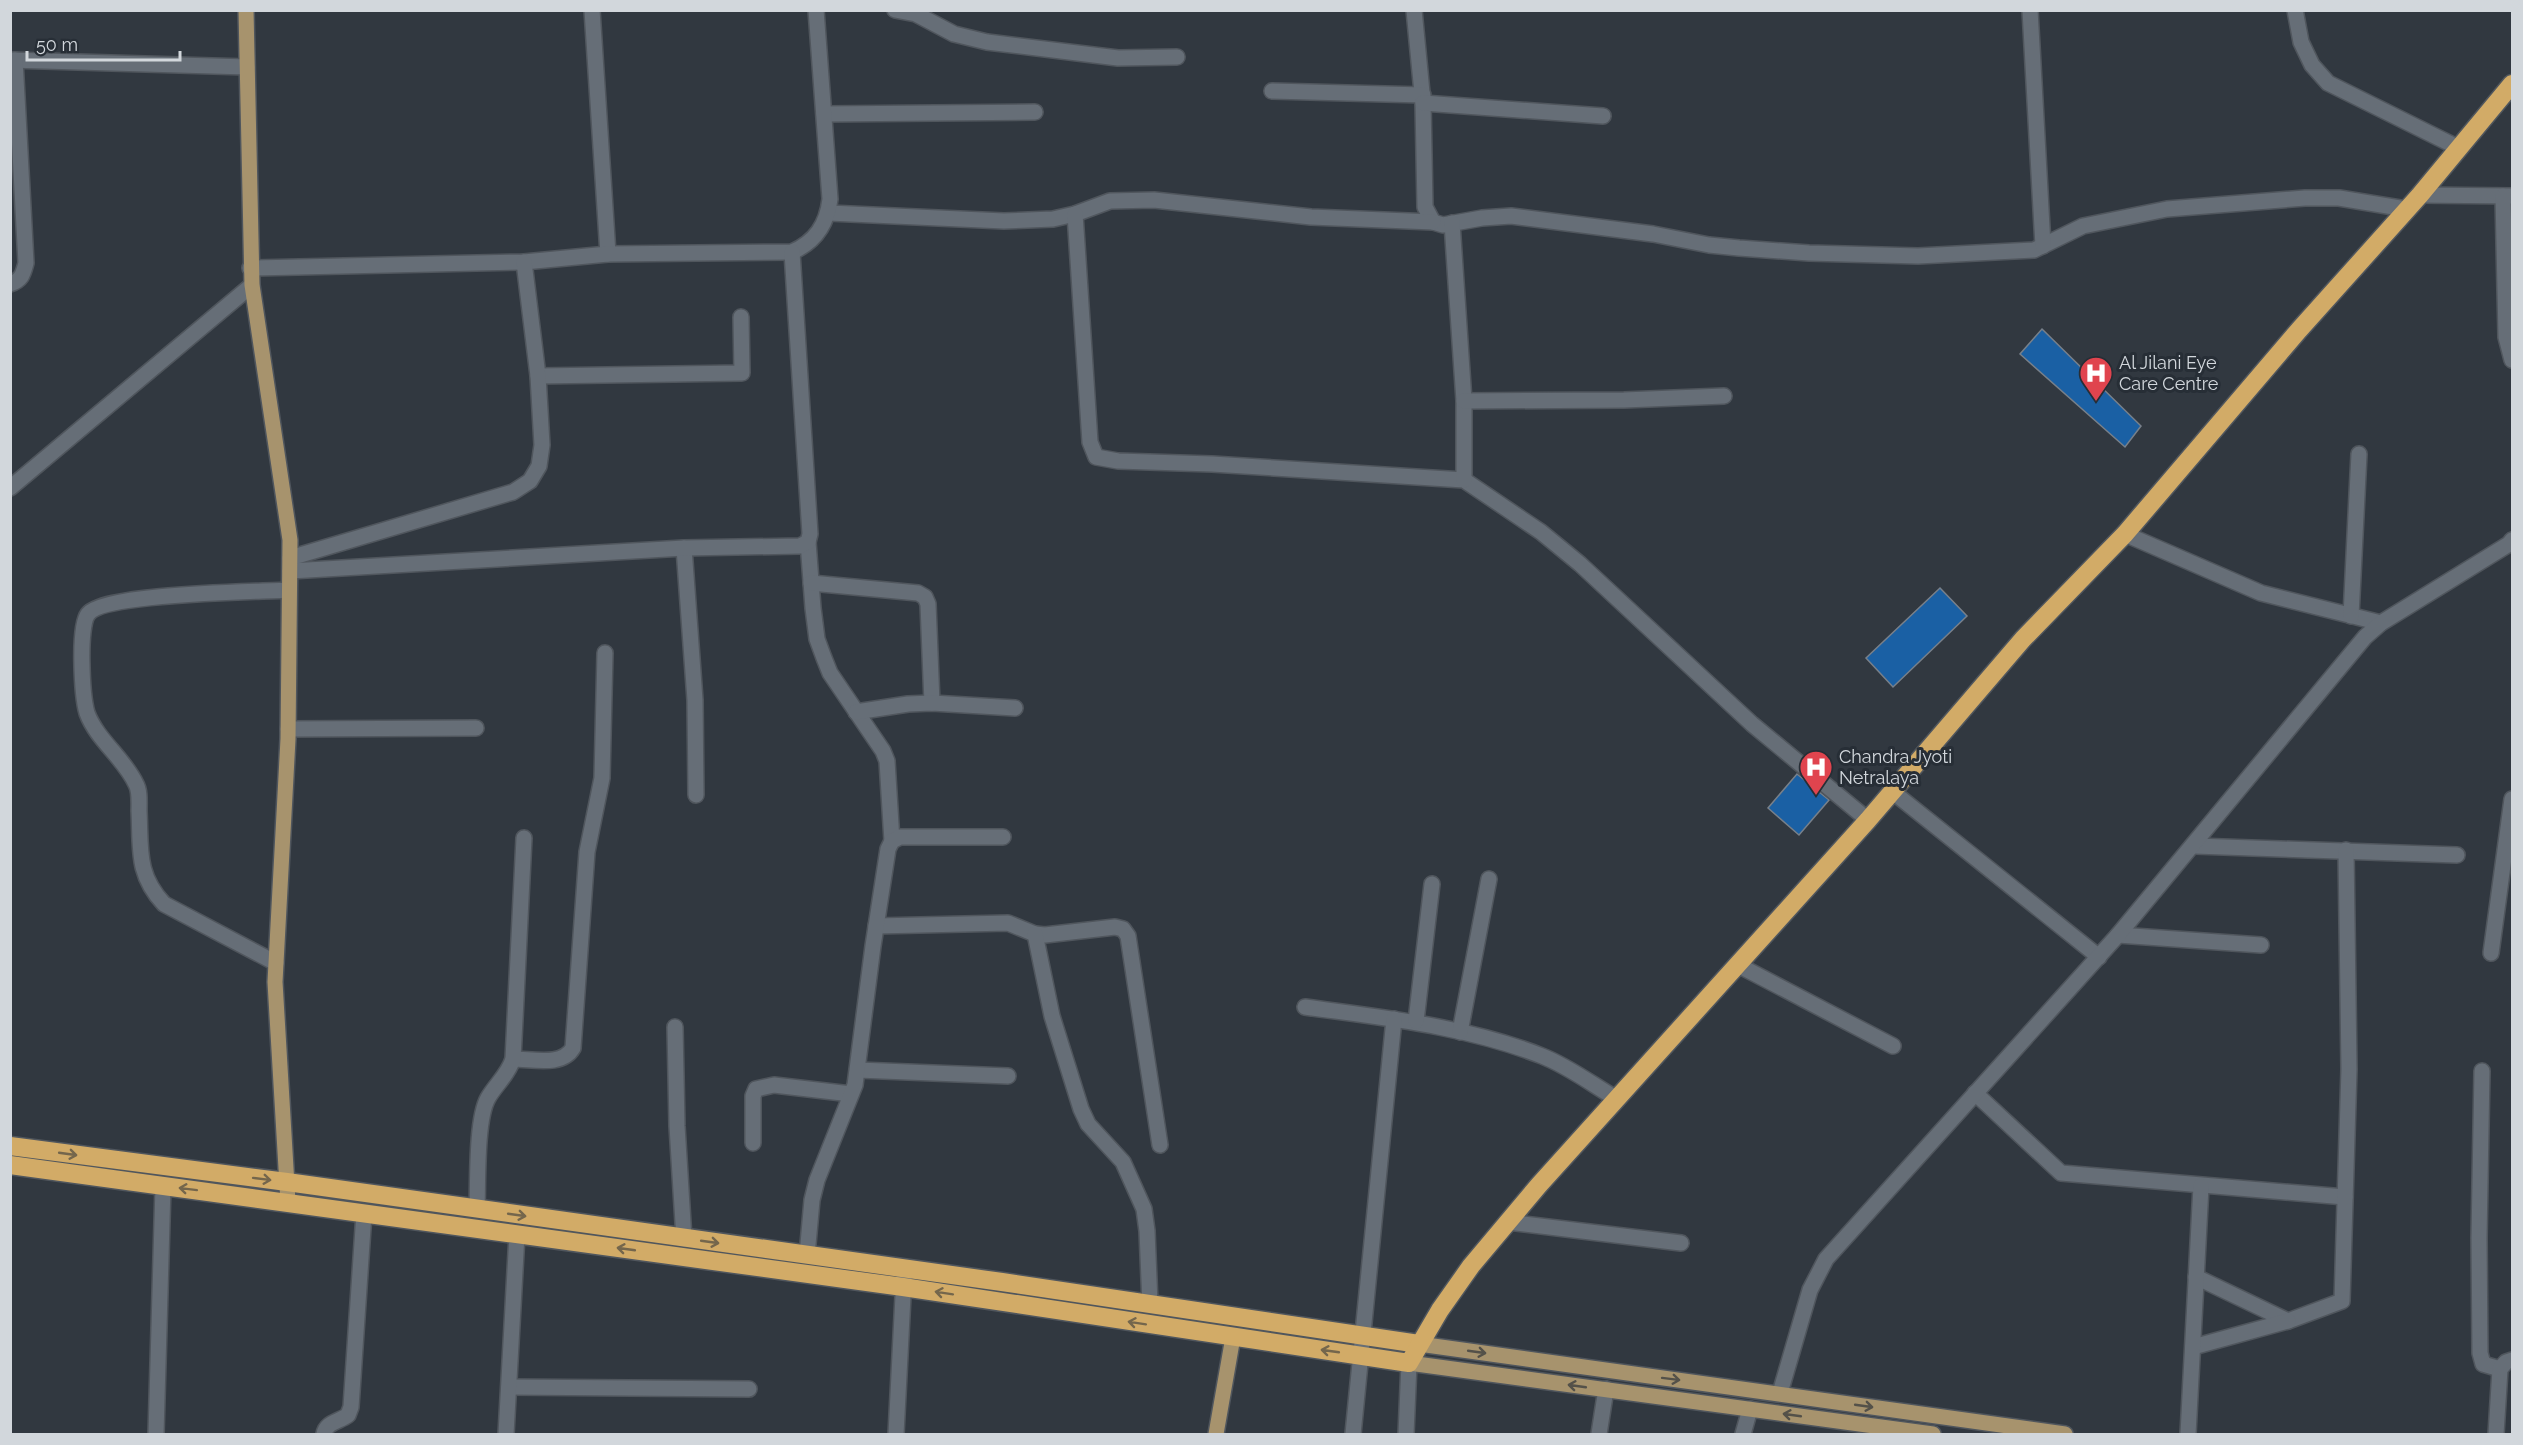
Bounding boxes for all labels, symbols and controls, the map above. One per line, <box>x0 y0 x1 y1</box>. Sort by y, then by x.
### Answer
scale bar <box>27 24 180 62</box>
text: 50 m <box>36 34 78 55</box>
place label: Al Jilani Eye Care Centre <box>2119 352 2219 394</box>
hospital icon: Al Jilani Eye Care Centre <box>2078 355 2114 402</box>
place label: Chandra Jyoti Netralaya <box>1839 746 1952 788</box>
hospital icon: Chandra Jyoti Netralaya <box>1798 749 1834 796</box>
one-way arrow <box>58 1149 78 1160</box>
one-way arrow <box>251 1174 271 1185</box>
one-way arrow <box>179 1184 198 1195</box>
one-way arrow <box>507 1210 527 1221</box>
one-way arrow <box>700 1237 720 1248</box>
one-way arrow <box>617 1243 637 1254</box>
one-way arrow <box>935 1288 955 1299</box>
one-way arrow <box>1128 1317 1147 1328</box>
one-way arrow <box>1321 1346 1340 1357</box>
one-way arrow <box>1467 1347 1487 1358</box>
one-way arrow <box>1660 1374 1680 1385</box>
one-way arrow <box>1568 1380 1588 1391</box>
one-way arrow <box>1853 1400 1873 1411</box>
one-way arrow <box>1782 1409 1802 1420</box>

